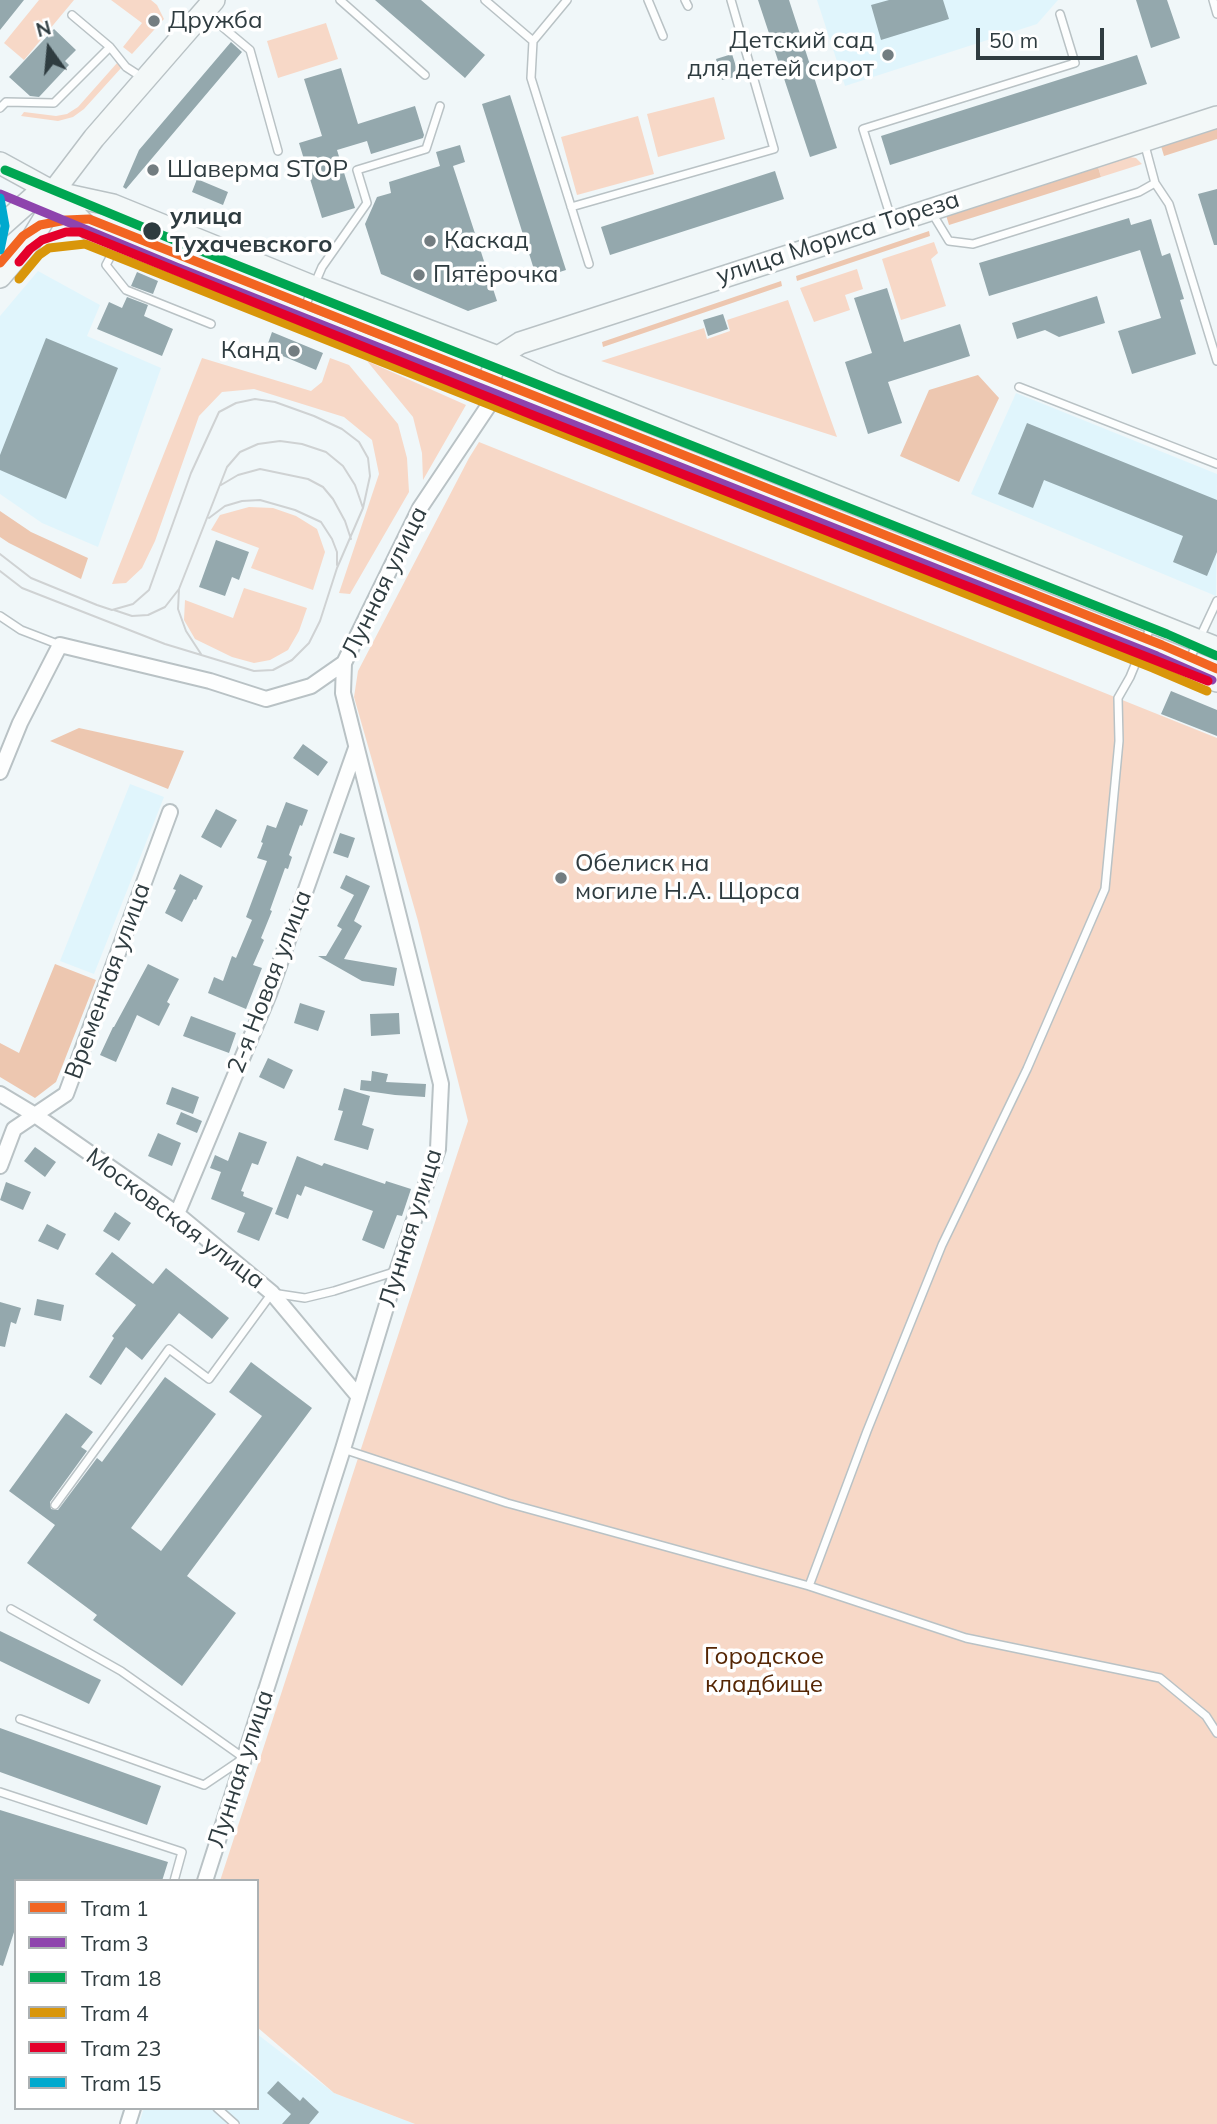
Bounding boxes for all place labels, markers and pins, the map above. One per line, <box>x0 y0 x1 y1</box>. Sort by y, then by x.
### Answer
place label: Дружба <box>168 7 263 35</box>
marker: Дружба <box>146 13 162 29</box>
place label: Детский сад для детей сирот <box>687 27 874 83</box>
marker: Детский сад для детей сирот <box>880 47 896 63</box>
place label: Шаверма STOP <box>167 156 348 184</box>
marker: Шаверма STOP <box>145 162 161 178</box>
place label: улица Тухачевского <box>170 203 333 259</box>
marker: улица Тухачевского <box>141 220 163 242</box>
place label: Каскад <box>444 227 529 255</box>
marker: Каскад <box>422 233 438 249</box>
place label: Пятёрочка <box>433 261 558 289</box>
marker: Пятёрочка <box>411 267 427 283</box>
place label: Канд <box>221 337 280 365</box>
marker: Канд <box>286 343 302 359</box>
place label: Обелиск на могиле Н.А. Щорса <box>575 850 800 906</box>
marker: Обелиск на могиле Н.А. Щорса <box>553 870 569 886</box>

